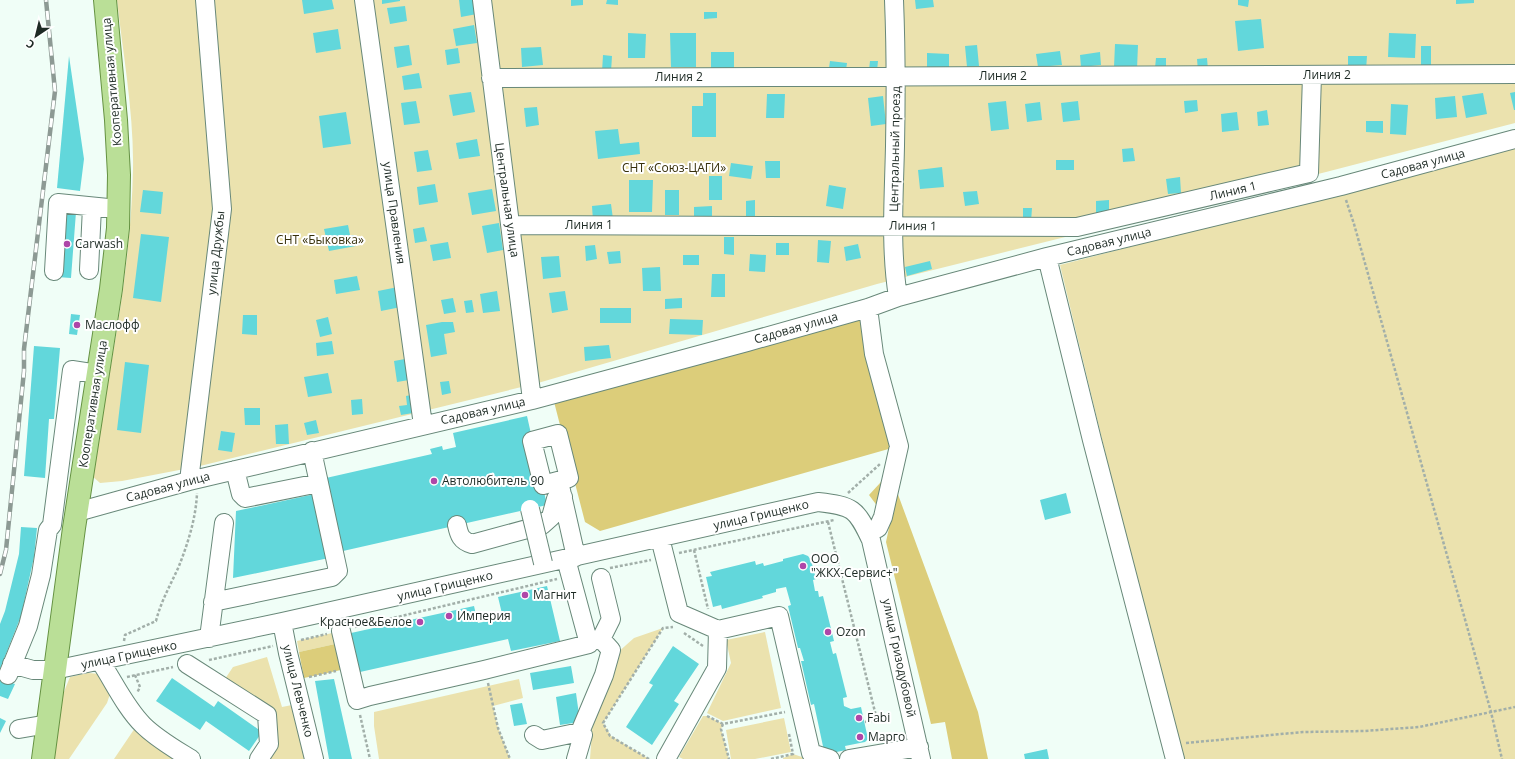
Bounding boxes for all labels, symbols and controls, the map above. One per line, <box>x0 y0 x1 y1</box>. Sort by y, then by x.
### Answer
north arrow <box>16 16 56 56</box>
street label: Кооперативная улица <box>97 17 126 147</box>
text: С <box>23 36 37 53</box>
street label: Линия 2 <box>1303 66 1351 83</box>
street label: Линия 2 <box>979 67 1027 84</box>
street label: Линия 2 <box>655 68 703 85</box>
street label: Центральный проезд <box>885 86 904 212</box>
street label: Центральная улица <box>491 142 524 258</box>
street label: Садовая улица <box>1379 144 1467 183</box>
park label: СНТ «Союз-ЦАГИ» <box>622 159 726 176</box>
street label: улица Правления <box>379 161 410 265</box>
street label: Линия 1 <box>1208 177 1258 204</box>
street label: улица Дружбы <box>203 210 228 296</box>
street label: Линия 1 <box>565 216 613 233</box>
street label: Линия 1 <box>889 217 937 234</box>
street label: Садовая улица <box>1065 223 1153 260</box>
park label: СНТ «Быковка» <box>276 231 364 248</box>
place label: Carwash <box>75 235 123 252</box>
marker: Carwash <box>62 239 72 249</box>
street label: Садовая улица <box>752 307 840 348</box>
place label: Маслофф <box>85 316 139 333</box>
marker: Маслофф <box>72 320 82 330</box>
street label: Кооперативная улица <box>74 339 111 469</box>
street label: Садовая улица <box>439 393 527 429</box>
street label: Садовая улица <box>124 467 212 506</box>
place label: Автолюбитель 90 <box>442 472 544 489</box>
marker: Автолюбитель 90 <box>429 476 439 486</box>
street label: улица Грищенко <box>711 495 810 534</box>
place label: ООО "ЖКХ-Сервис+" <box>811 550 898 581</box>
marker: ООО "ЖКХ-Сервис+" <box>798 561 808 571</box>
street label: улица Грищенко <box>395 566 494 605</box>
place label: Магнит <box>533 586 577 603</box>
marker: Магнит <box>520 590 530 600</box>
street label: улица Гризодубовой <box>879 597 920 719</box>
place label: Империя <box>457 607 511 624</box>
marker: Империя <box>444 611 454 621</box>
place label: Красное&Белое <box>320 613 412 630</box>
marker: Красное&Белое <box>415 617 425 627</box>
place label: Ozon <box>836 623 866 640</box>
marker: Ozon <box>823 627 833 637</box>
street label: улица Грищенко <box>79 636 178 673</box>
street label: улица Левченко <box>279 643 318 739</box>
place label: Fabi <box>867 709 890 726</box>
marker: Fabi <box>854 713 864 723</box>
place label: Марго <box>868 728 905 745</box>
marker: Марго <box>855 732 865 742</box>

